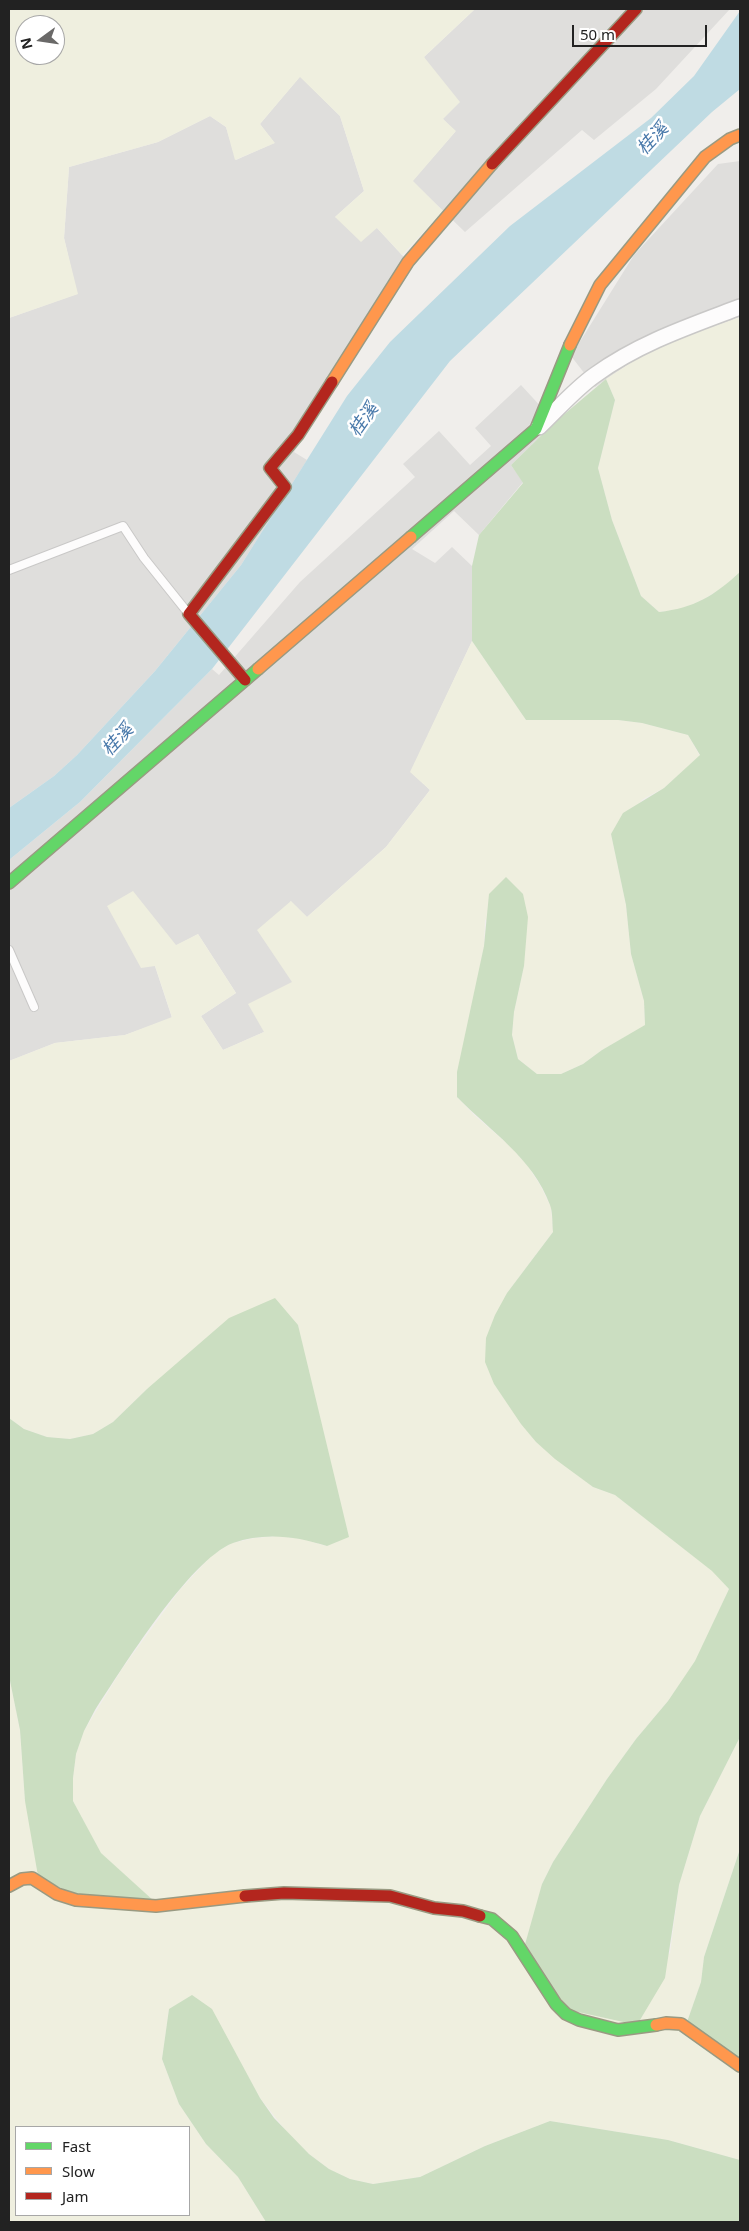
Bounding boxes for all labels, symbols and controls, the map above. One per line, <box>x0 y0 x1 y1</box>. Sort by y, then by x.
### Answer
north arrow <box>15 15 65 65</box>
scale bar <box>574 15 709 47</box>
text: 50 m <box>580 24 615 44</box>
text: N <box>15 36 37 51</box>
water label: 桂溪 <box>633 118 673 160</box>
water label: 桂溪 <box>345 399 383 441</box>
water label: 桂溪 <box>98 719 138 761</box>
legend <box>15 2126 190 2216</box>
text: Fast <box>62 2136 91 2156</box>
text: Slow <box>62 2161 95 2181</box>
text: Jam <box>62 2186 89 2206</box>

